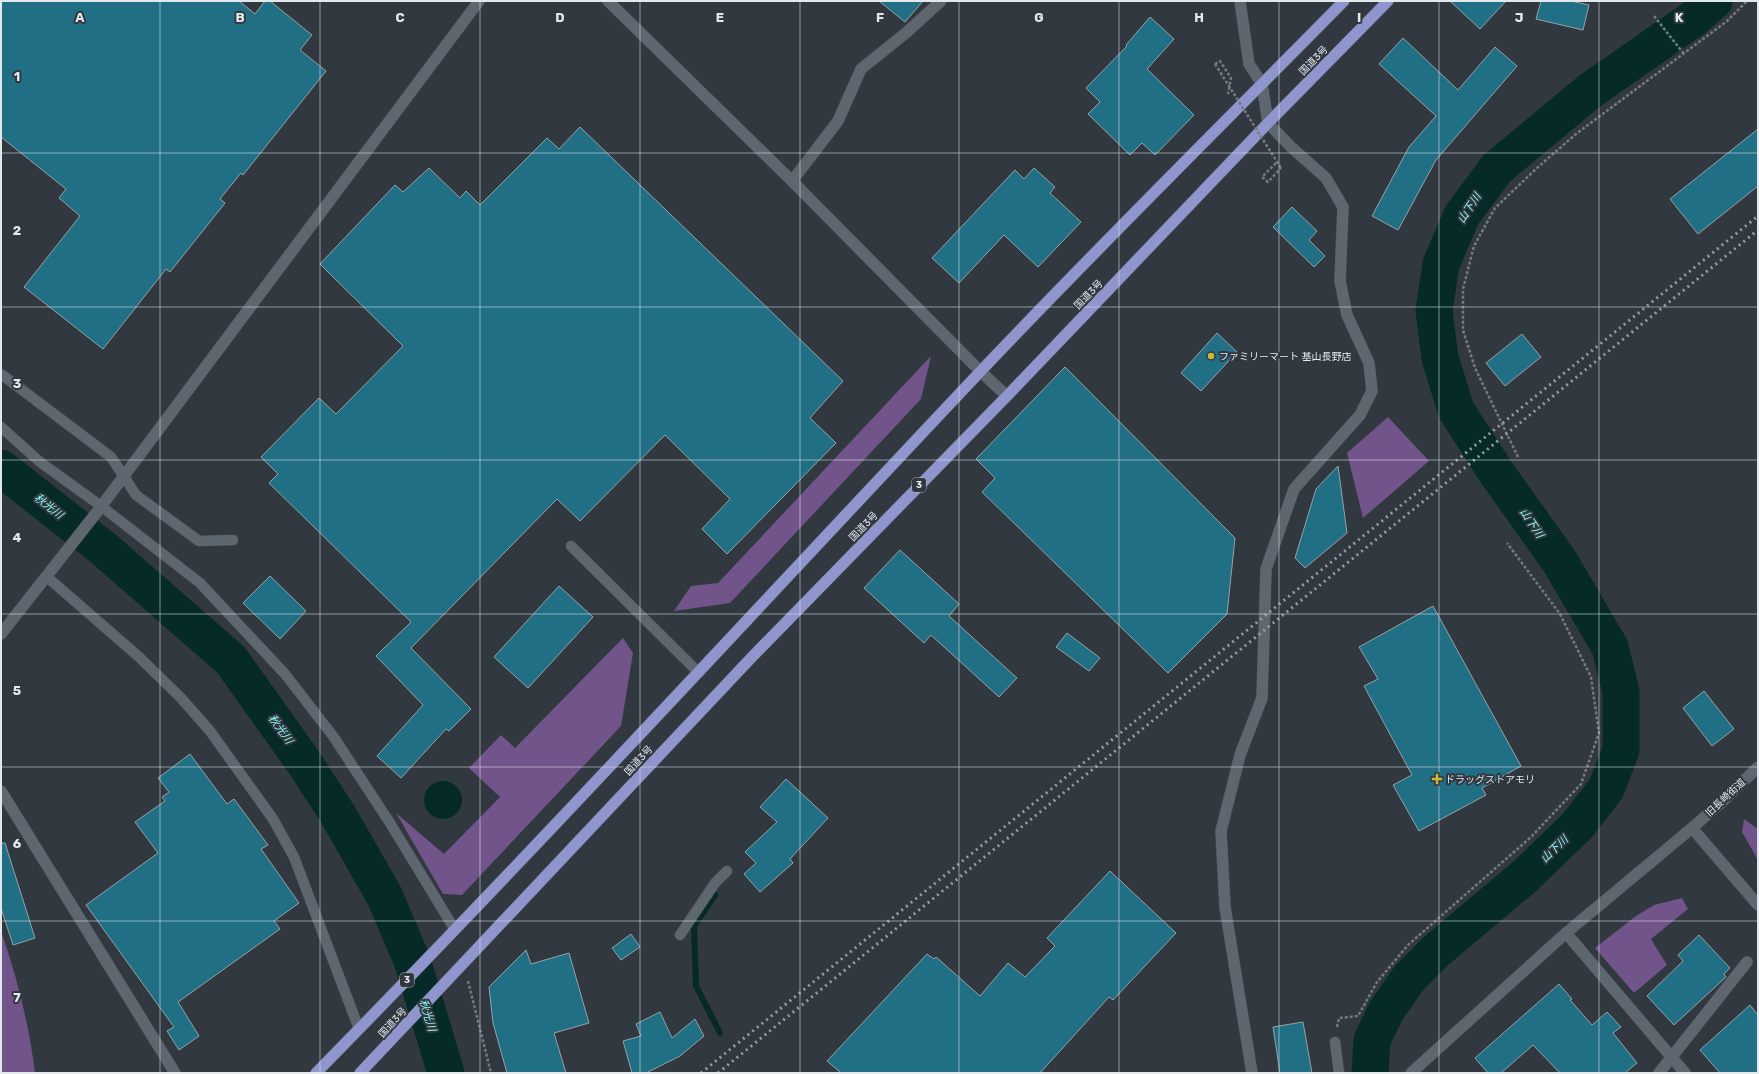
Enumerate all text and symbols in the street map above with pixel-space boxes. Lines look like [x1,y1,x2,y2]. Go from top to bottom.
text: A [75,10,85,25]
text: B [235,10,245,25]
text: C [395,10,405,25]
text: D [555,10,565,25]
text: E [716,10,724,25]
text: F [876,10,884,25]
text: G [1034,10,1044,25]
text: H [1194,10,1204,25]
text: I [1357,10,1361,25]
text: J [1515,10,1523,25]
text: K [1675,10,1684,25]
street label: 国道3号 [1297,44,1331,78]
text: 1 [14,69,20,84]
water label: 山下川 [1455,190,1484,226]
text: 2 [13,223,21,238]
street label: 国道3号 [1072,278,1106,312]
marker: ファミリーマート 基山長野店 [1206,351,1216,361]
place label: ファミリーマート 基山長野店 [1219,351,1351,363]
text: 3 [13,376,22,391]
road number: 3 [912,478,926,492]
water label: 秋光川 [32,491,66,522]
water label: 山下川 [1517,506,1547,541]
street label: 国道3号 [847,510,881,544]
text: 4 [13,530,22,545]
text: 5 [13,683,21,698]
water label: 秋光川 [266,712,296,747]
street label: 国道3号 [622,743,655,778]
marker: ドラッグストアモリ [1432,774,1442,784]
place label: ドラッグストアモリ [1445,774,1535,786]
street label: 旧長崎街道 [1703,776,1748,819]
water label: 山下川 [1538,833,1571,865]
text: 6 [13,836,22,851]
road number: 3 [400,973,414,987]
text: 7 [13,990,21,1005]
water label: 秋光川 [416,997,439,1034]
street label: 国道3号 [376,1005,409,1040]

